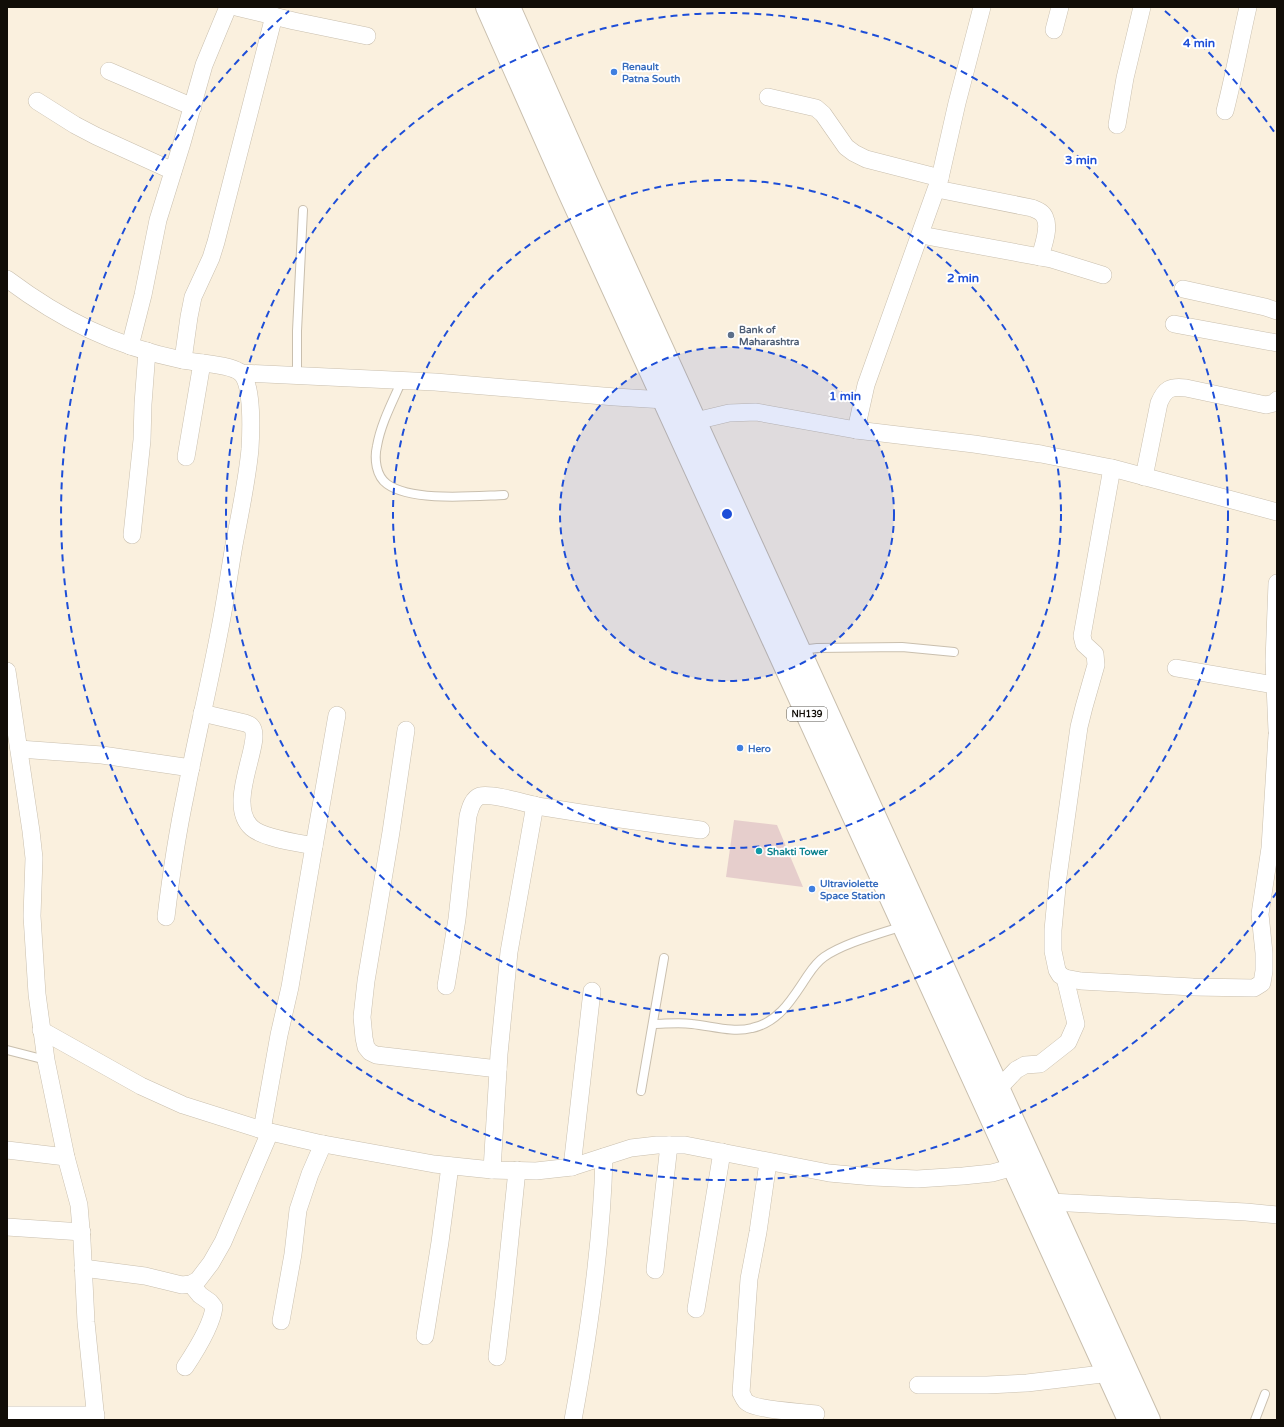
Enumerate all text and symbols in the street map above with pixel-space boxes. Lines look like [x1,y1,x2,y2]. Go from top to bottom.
text: 4 min [1183,36,1215,50]
place label: Renault Patna South [622,61,680,85]
marker: Renault Patna South [609,67,619,77]
text: 3 min [1065,153,1097,167]
text: 2 min [947,271,979,285]
place label: Bank of Maharashtra [739,324,800,348]
marker: Bank of Maharashtra [726,330,736,340]
text: 1 min [829,389,861,403]
centre of rings [720,507,734,521]
road number: NH139 [787,707,827,721]
marker: Hero [735,743,745,753]
place label: Hero [748,743,771,755]
marker: Shakti Tower [754,846,764,856]
place label: Shakti Tower [767,846,828,858]
place label: Ultraviolette Space Station [820,878,885,902]
marker: Ultraviolette Space Station [807,884,817,894]

